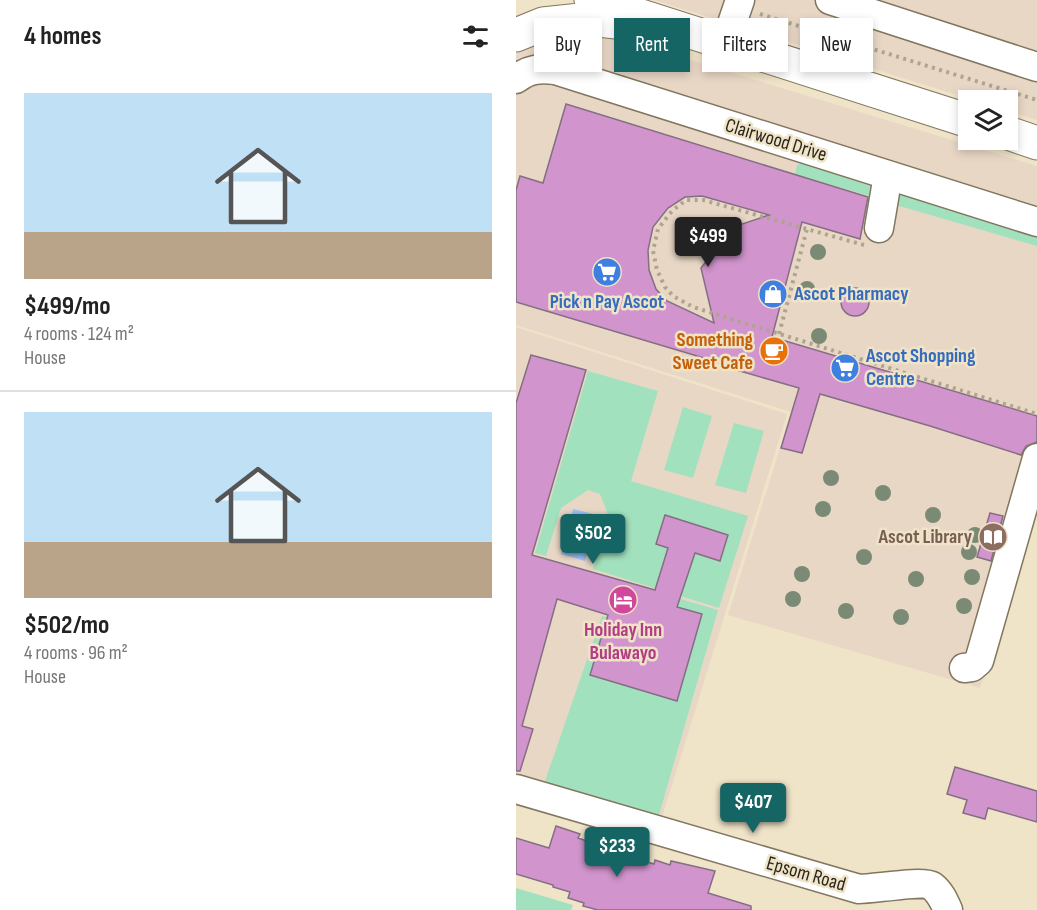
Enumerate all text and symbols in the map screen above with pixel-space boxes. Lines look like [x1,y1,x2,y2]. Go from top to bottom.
chip: Buy [534,18,602,72]
chip: Rent [614,18,690,72]
chip: Filters [702,18,788,72]
chip: New [800,18,873,72]
icon: filters [459,20,492,53]
text: 4 homes [24,21,101,52]
map controls [958,90,1018,150]
button: layers [958,90,1018,150]
street label: Clairwood Drive [722,113,830,167]
icon: home [204,132,312,240]
pin: $499 [672,217,744,268]
text: $499 [689,224,727,248]
supermarket icon: Pick n Pay Ascot [591,256,623,288]
shop icon: Ascot Pharmacy [757,278,789,310]
place label: Ascot Pharmacy [793,282,909,306]
place label: Pick n Pay Ascot [550,290,665,314]
text: $499/mo [24,291,110,322]
text: 4 rooms · 124 m² [24,322,134,346]
place label: Something Sweet Cafe [673,328,754,375]
cafe icon: Something Sweet Cafe [758,335,790,367]
place label: Ascot Shopping Centre [865,344,976,391]
text: House [24,346,66,370]
supermarket icon: Ascot Shopping Centre [829,352,861,384]
icon: home [204,451,312,559]
pin: $502 [557,514,629,565]
text: $502 [574,521,612,545]
library icon: Ascot Library [977,521,1009,553]
place label: Ascot Library [878,525,973,549]
hotel icon: Holiday Inn Bulawayo [607,584,639,616]
text: $502/mo [24,610,109,641]
place label: Holiday Inn Bulawayo [584,618,662,665]
text: 4 rooms · 96 m² [24,641,128,665]
text: House [24,665,66,689]
pin: $407 [717,783,789,834]
text: $407 [734,790,772,814]
pin: $233 [581,827,653,878]
text: $233 [599,834,635,858]
street label: Epsom Road [764,851,848,897]

